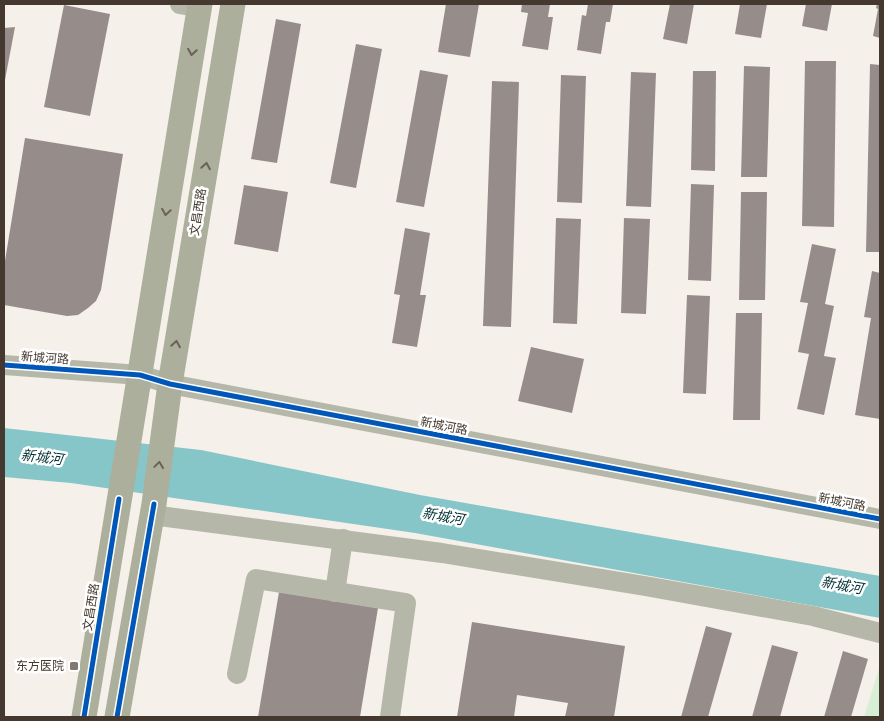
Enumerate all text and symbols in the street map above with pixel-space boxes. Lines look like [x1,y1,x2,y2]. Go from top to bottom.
one-way arrow [187,48,198,56]
one-way arrow [200,162,210,170]
street label: 文昌西路 [185,187,209,237]
one-way arrow [162,208,172,217]
one-way arrow [171,339,181,348]
street label: 新城河路 [21,347,70,367]
street label: 新城河路 [419,413,469,437]
water label: 新城河 [20,445,67,469]
one-way arrow [154,461,164,470]
street label: 新城河路 [817,489,867,513]
water label: 新城河 [421,503,468,529]
water label: 新城河 [820,572,867,598]
street label: 文昌西路 [78,582,102,632]
place label: 东方医院 [16,657,64,673]
marker: 东方医院 [68,660,80,672]

